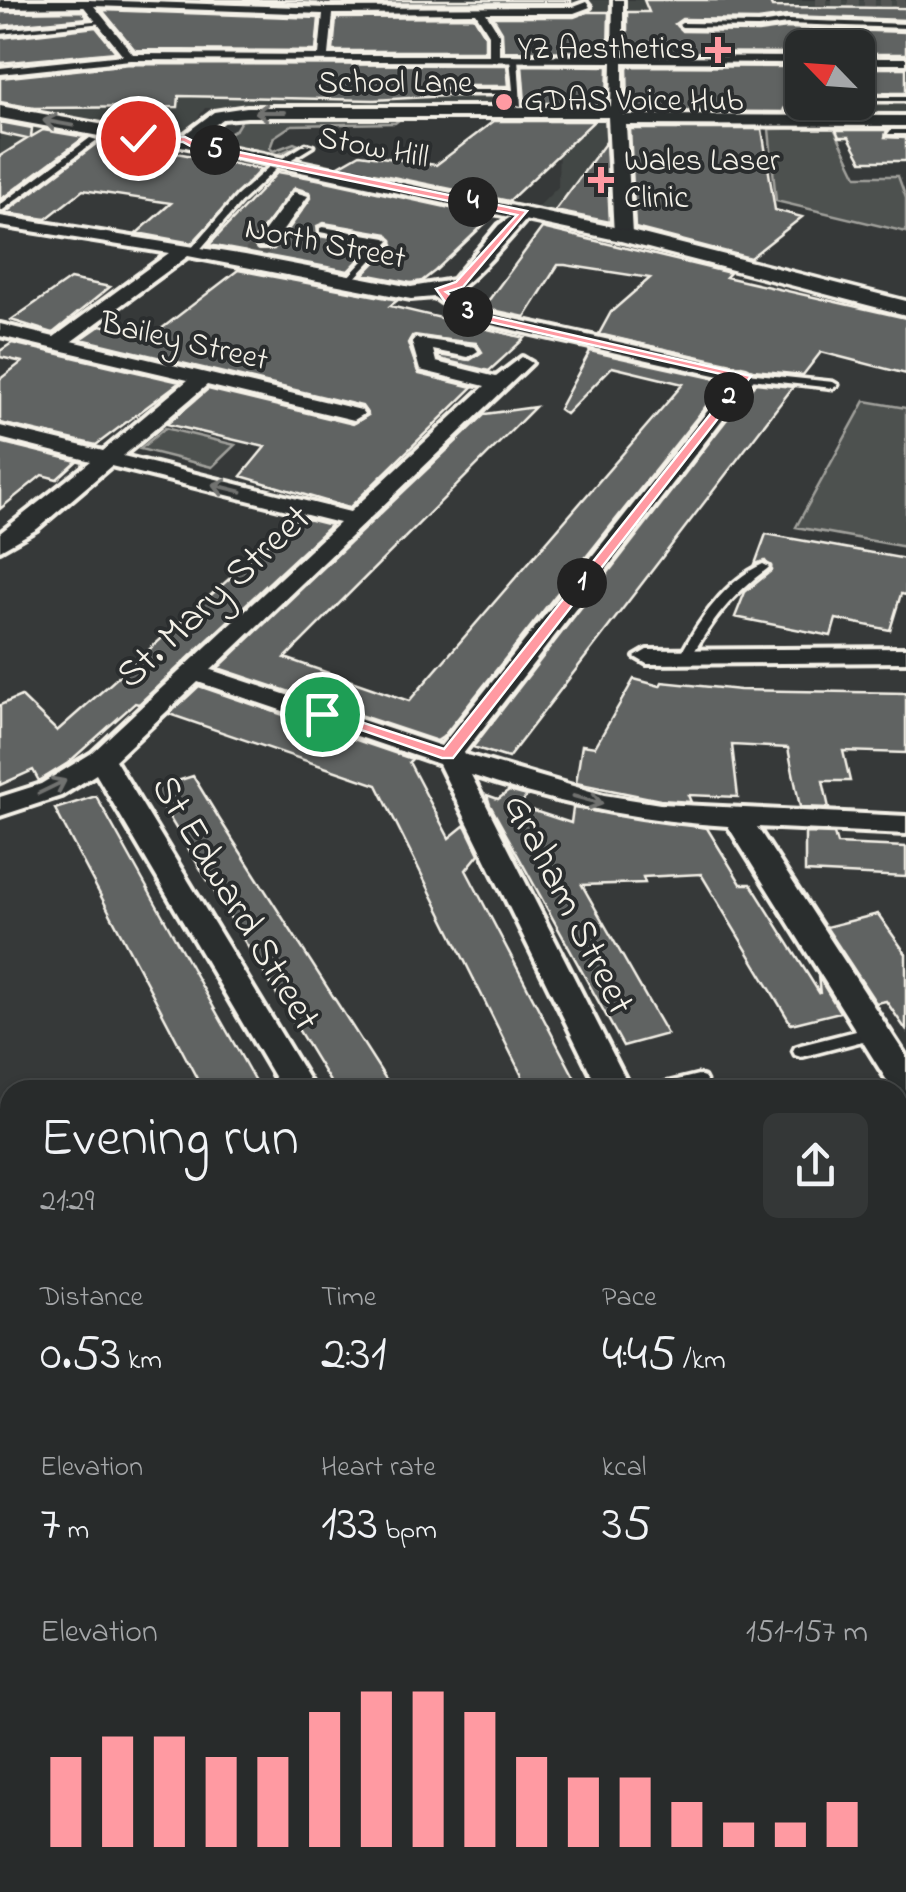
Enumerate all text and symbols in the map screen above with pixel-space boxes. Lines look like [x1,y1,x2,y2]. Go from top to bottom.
place label: YZ Aesthetics [518,27,696,74]
north arrow [785,30,875,120]
map controls [785,30,875,120]
marker: YZ Aesthetics [705,37,731,63]
street label: School Lane [318,61,473,108]
place label: GDAS Voice Hub [524,79,744,126]
marker: GDAS Voice Hub [493,91,515,113]
pin [96,96,181,181]
one-way arrow [255,102,288,122]
icon: check [111,111,166,166]
one-way arrow [42,113,74,132]
street label: Stow Hill [314,115,432,183]
pin: 5 [190,125,240,175]
text: 5 [207,129,223,170]
place label: Wales Laser Clinic [624,139,780,223]
marker: Wales Laser Clinic [588,167,614,193]
pin: 4 [448,177,498,227]
text: 4 [467,181,479,222]
street label: North Street [241,206,410,284]
pin: 3 [443,287,493,337]
text: 3 [462,291,474,332]
street label: Bailey Street [95,301,273,385]
pin: 2 [704,372,754,422]
text: 2 [722,376,736,417]
one-way arrow [212,478,244,496]
street label: St. Mary Street [104,492,326,704]
pin: 1 [557,558,607,608]
text: 1 [578,562,586,603]
pin [280,672,365,757]
icon: arrive [295,687,350,742]
street label: St Edward Street [134,765,334,1043]
one-way arrow [37,777,67,796]
street label: Graham Street [486,784,648,1026]
one-way arrow [572,791,603,810]
text: Evening run [40,1101,299,1181]
button: share [763,1113,868,1218]
text: 21:29 [40,1179,94,1226]
text: Distance [40,1278,143,1319]
text: Time [321,1278,376,1319]
text: Pace [602,1278,657,1319]
text: 0.53 [40,1319,121,1392]
text: 2:31 [321,1319,387,1392]
text: 4:45 [602,1319,676,1392]
text: km [121,1341,162,1382]
text: /km [676,1341,726,1382]
text: Elevation [40,1448,143,1489]
text: Heart rate [321,1448,436,1489]
text: kcal [602,1448,647,1489]
text: 7 [40,1489,61,1562]
text: 133 [321,1489,378,1562]
text: 35 [602,1489,651,1562]
text: m [61,1511,89,1552]
text: bpm [378,1511,437,1552]
text: Elevation [40,1610,158,1657]
text: 151–157 m [746,1610,868,1657]

